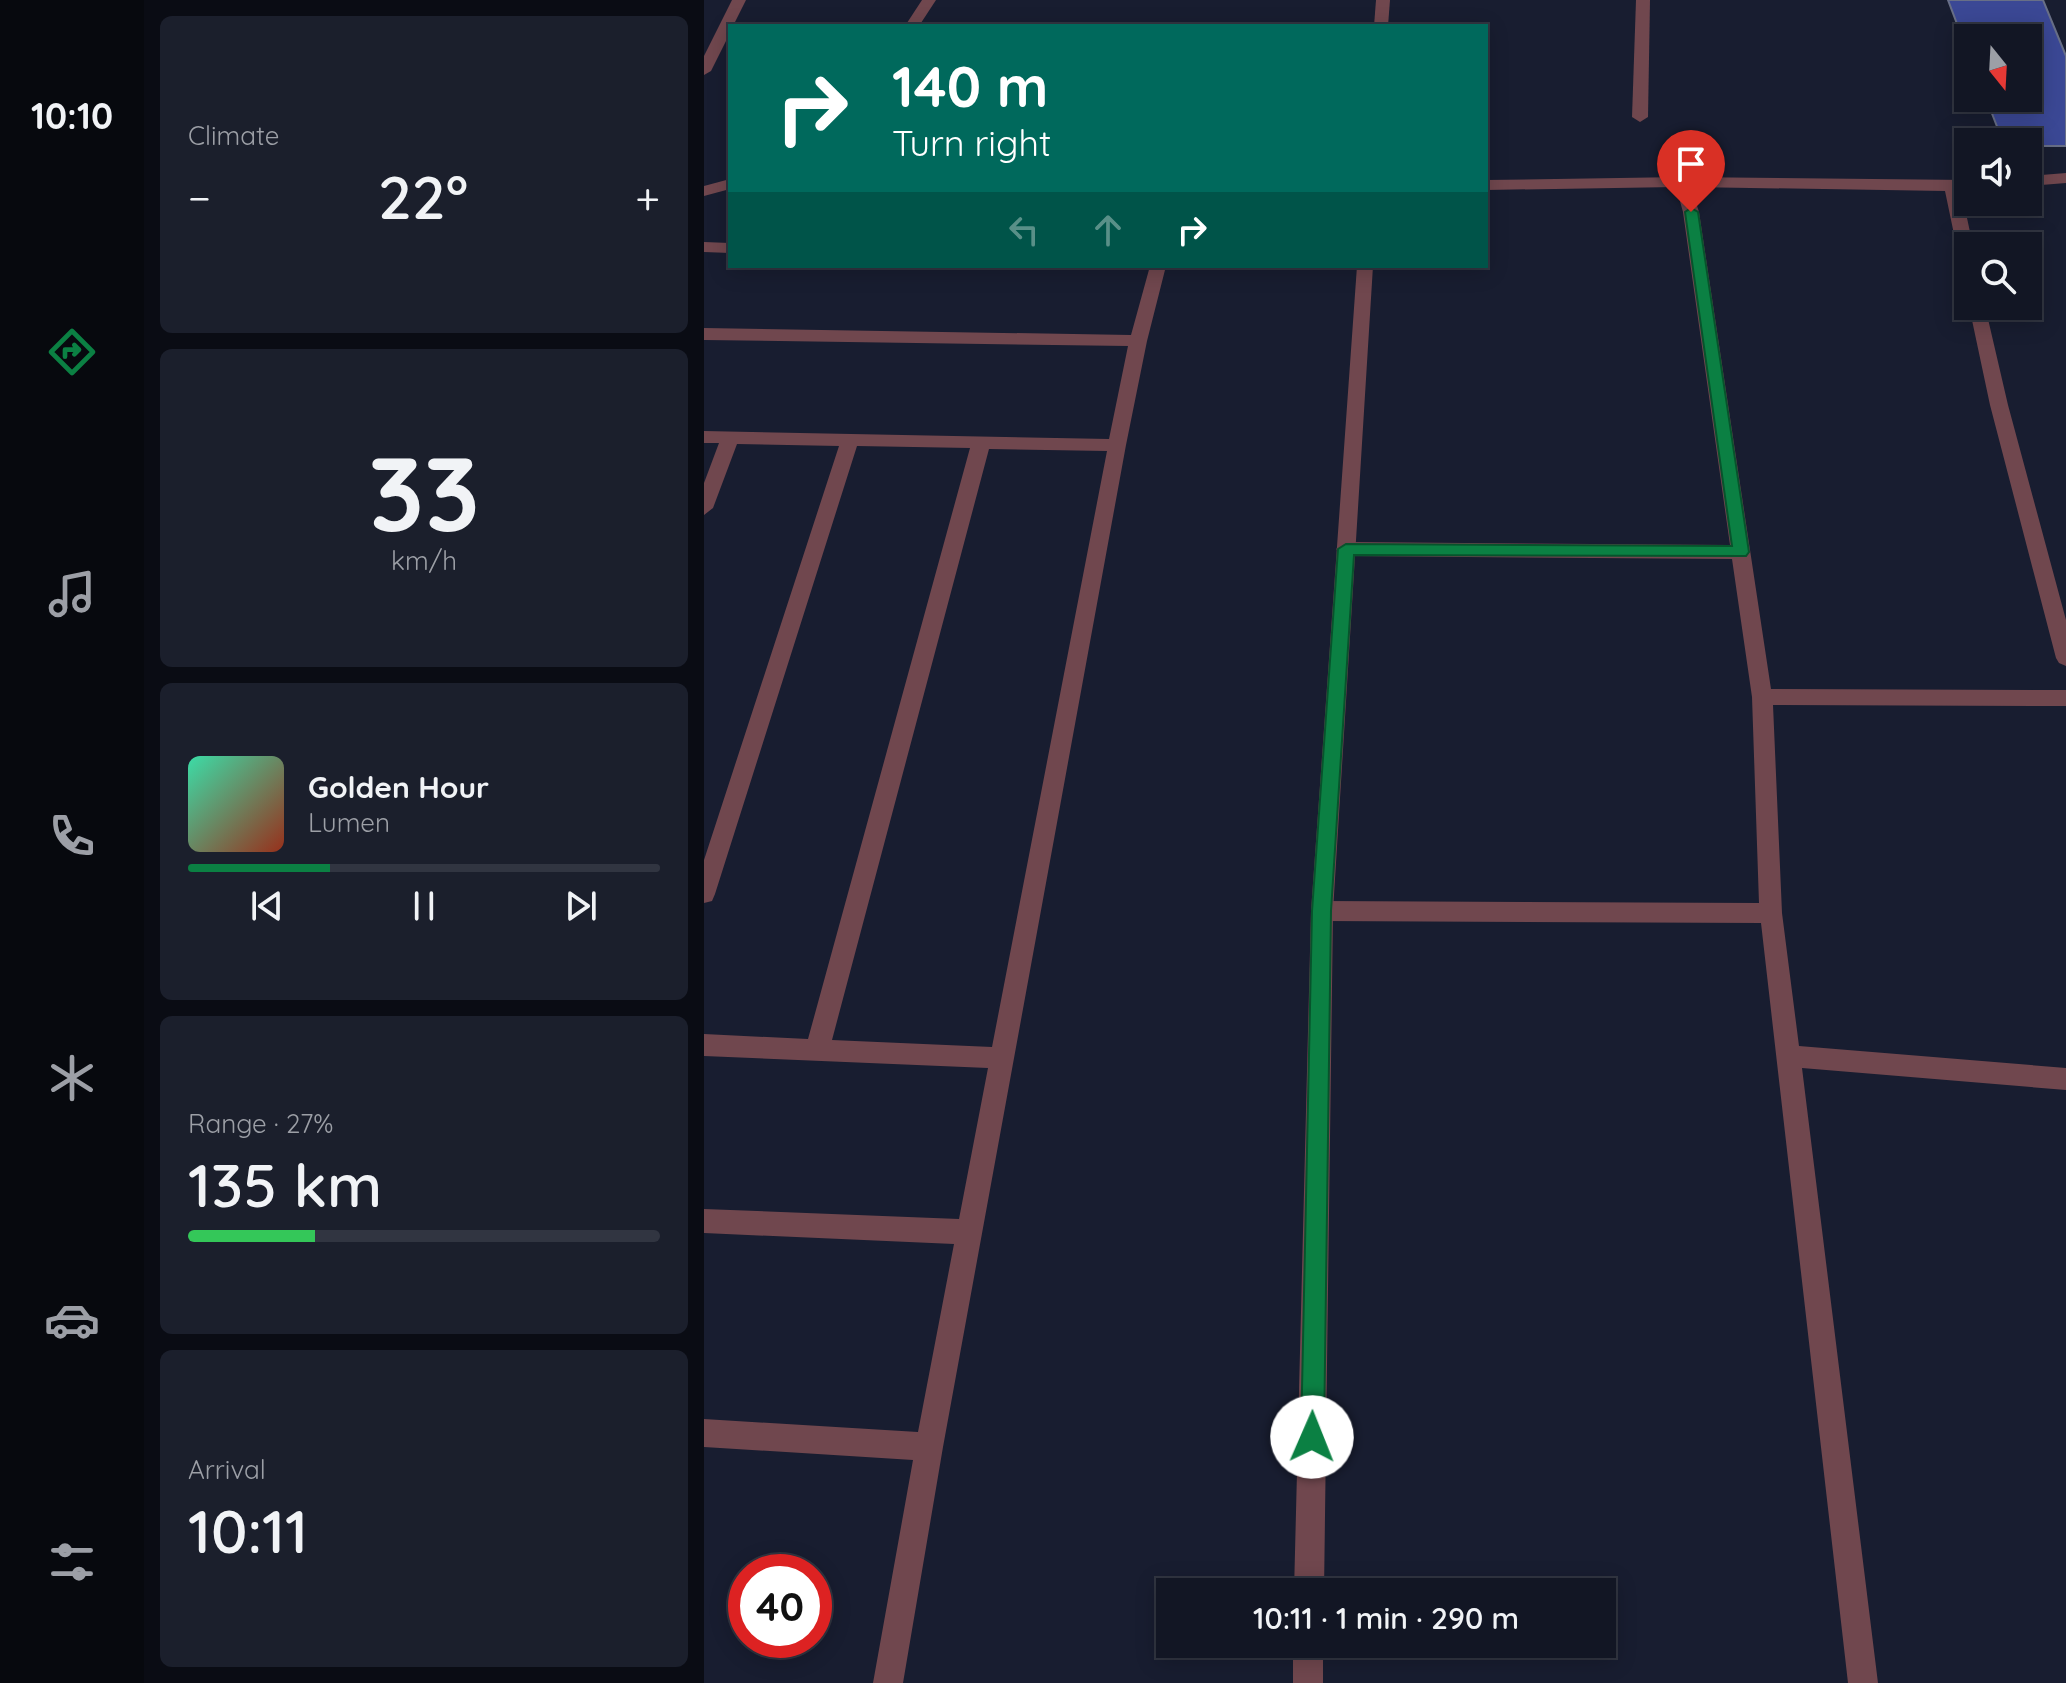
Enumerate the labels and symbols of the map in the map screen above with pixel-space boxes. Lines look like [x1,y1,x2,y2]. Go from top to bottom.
north arrow [1954,24,2042,112]
pin [1657,130,1725,212]
position arrow [1270,1395,1354,1479]
speed limit sign: 40 [728,1554,832,1658]

